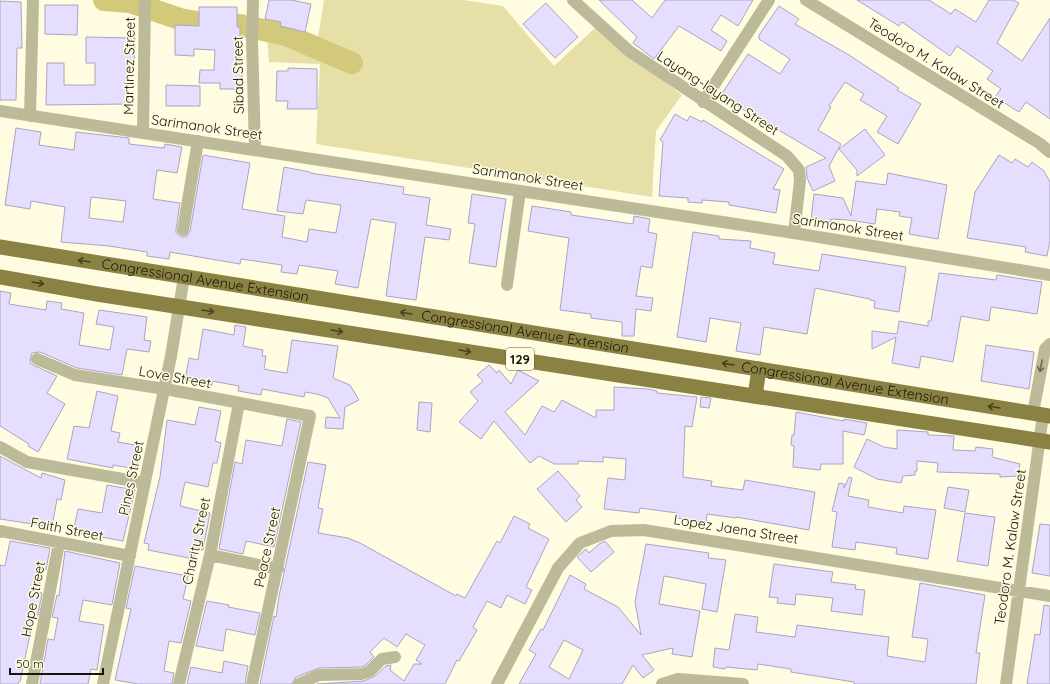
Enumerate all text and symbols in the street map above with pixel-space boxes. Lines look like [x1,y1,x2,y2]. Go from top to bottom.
street label: Teodoro M. Kalaw Street [864,14,1008,113]
street label: Martinez Street [119,17,139,115]
street label: Sibad Street [228,35,248,114]
street label: Layang-layang Street [654,47,783,139]
street label: Sarimanok Street [150,110,264,144]
street label: Sarimanok Street [471,159,585,195]
street label: Sarimanok Street [791,209,905,245]
street label: Congressional Avenue Extension [100,254,310,306]
one-way arrow [78,257,91,265]
one-way arrow [32,280,45,288]
street label: Congressional Avenue Extension [420,306,630,357]
one-way arrow [201,307,214,315]
one-way arrow [400,308,413,316]
one-way arrow [330,327,343,335]
one-way arrow [458,347,471,355]
road number: 129 [506,348,534,370]
street label: Congressional Avenue Extension [740,357,950,409]
one-way arrow [1037,359,1045,372]
one-way arrow [722,360,735,368]
street label: Love Street [137,362,213,392]
one-way arrow [988,403,1001,411]
street label: Pines Street [114,439,148,517]
street label: Teodoro M. Kalaw Street [990,467,1030,626]
street label: Charity Street [178,495,214,586]
street label: Peace Street [250,505,284,589]
street label: Lopez Jaena Street [672,510,800,548]
street label: Faith Street [29,513,105,545]
street label: Hope Street [17,559,49,639]
scale bar [10,650,103,676]
text: 50 m [16,656,44,671]

